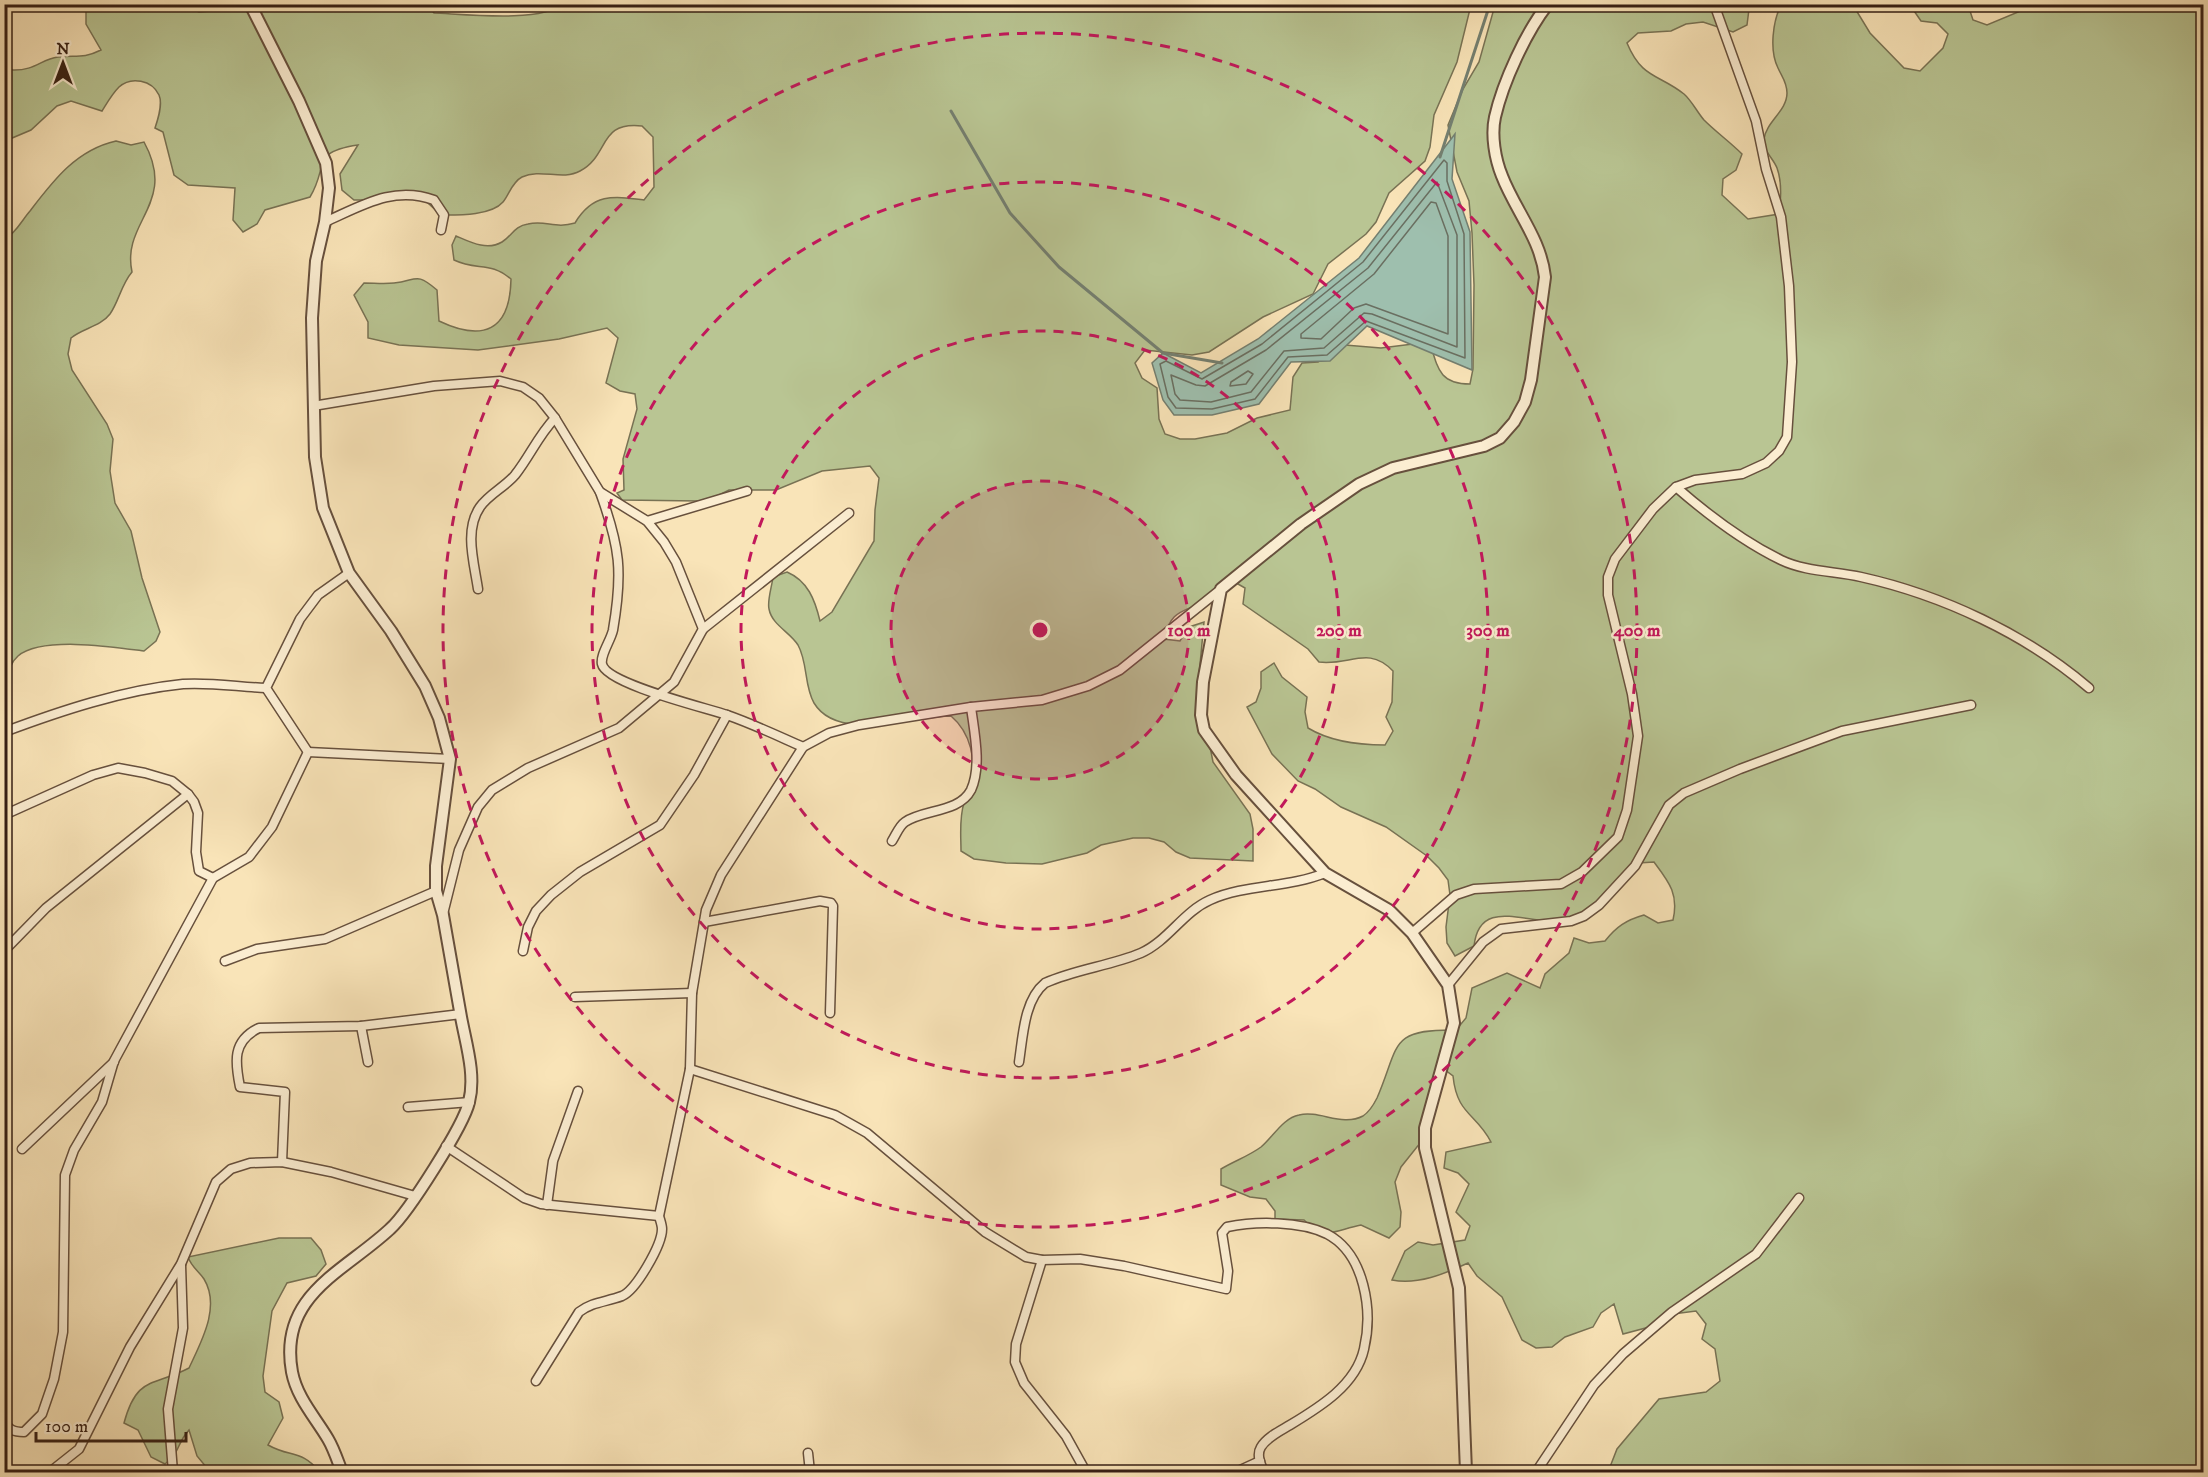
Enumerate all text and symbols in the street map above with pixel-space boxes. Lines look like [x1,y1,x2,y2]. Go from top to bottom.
north arrow [33,33,93,93]
text: N [56,39,70,59]
centre of rings [1030,620,1050,640]
text: 100 m [1167,620,1211,642]
text: 200 m [1316,620,1362,642]
text: 300 m [1466,620,1510,642]
text: 400 m [1612,620,1661,642]
scale bar [36,1405,186,1443]
text: 100 m [45,1416,88,1438]

